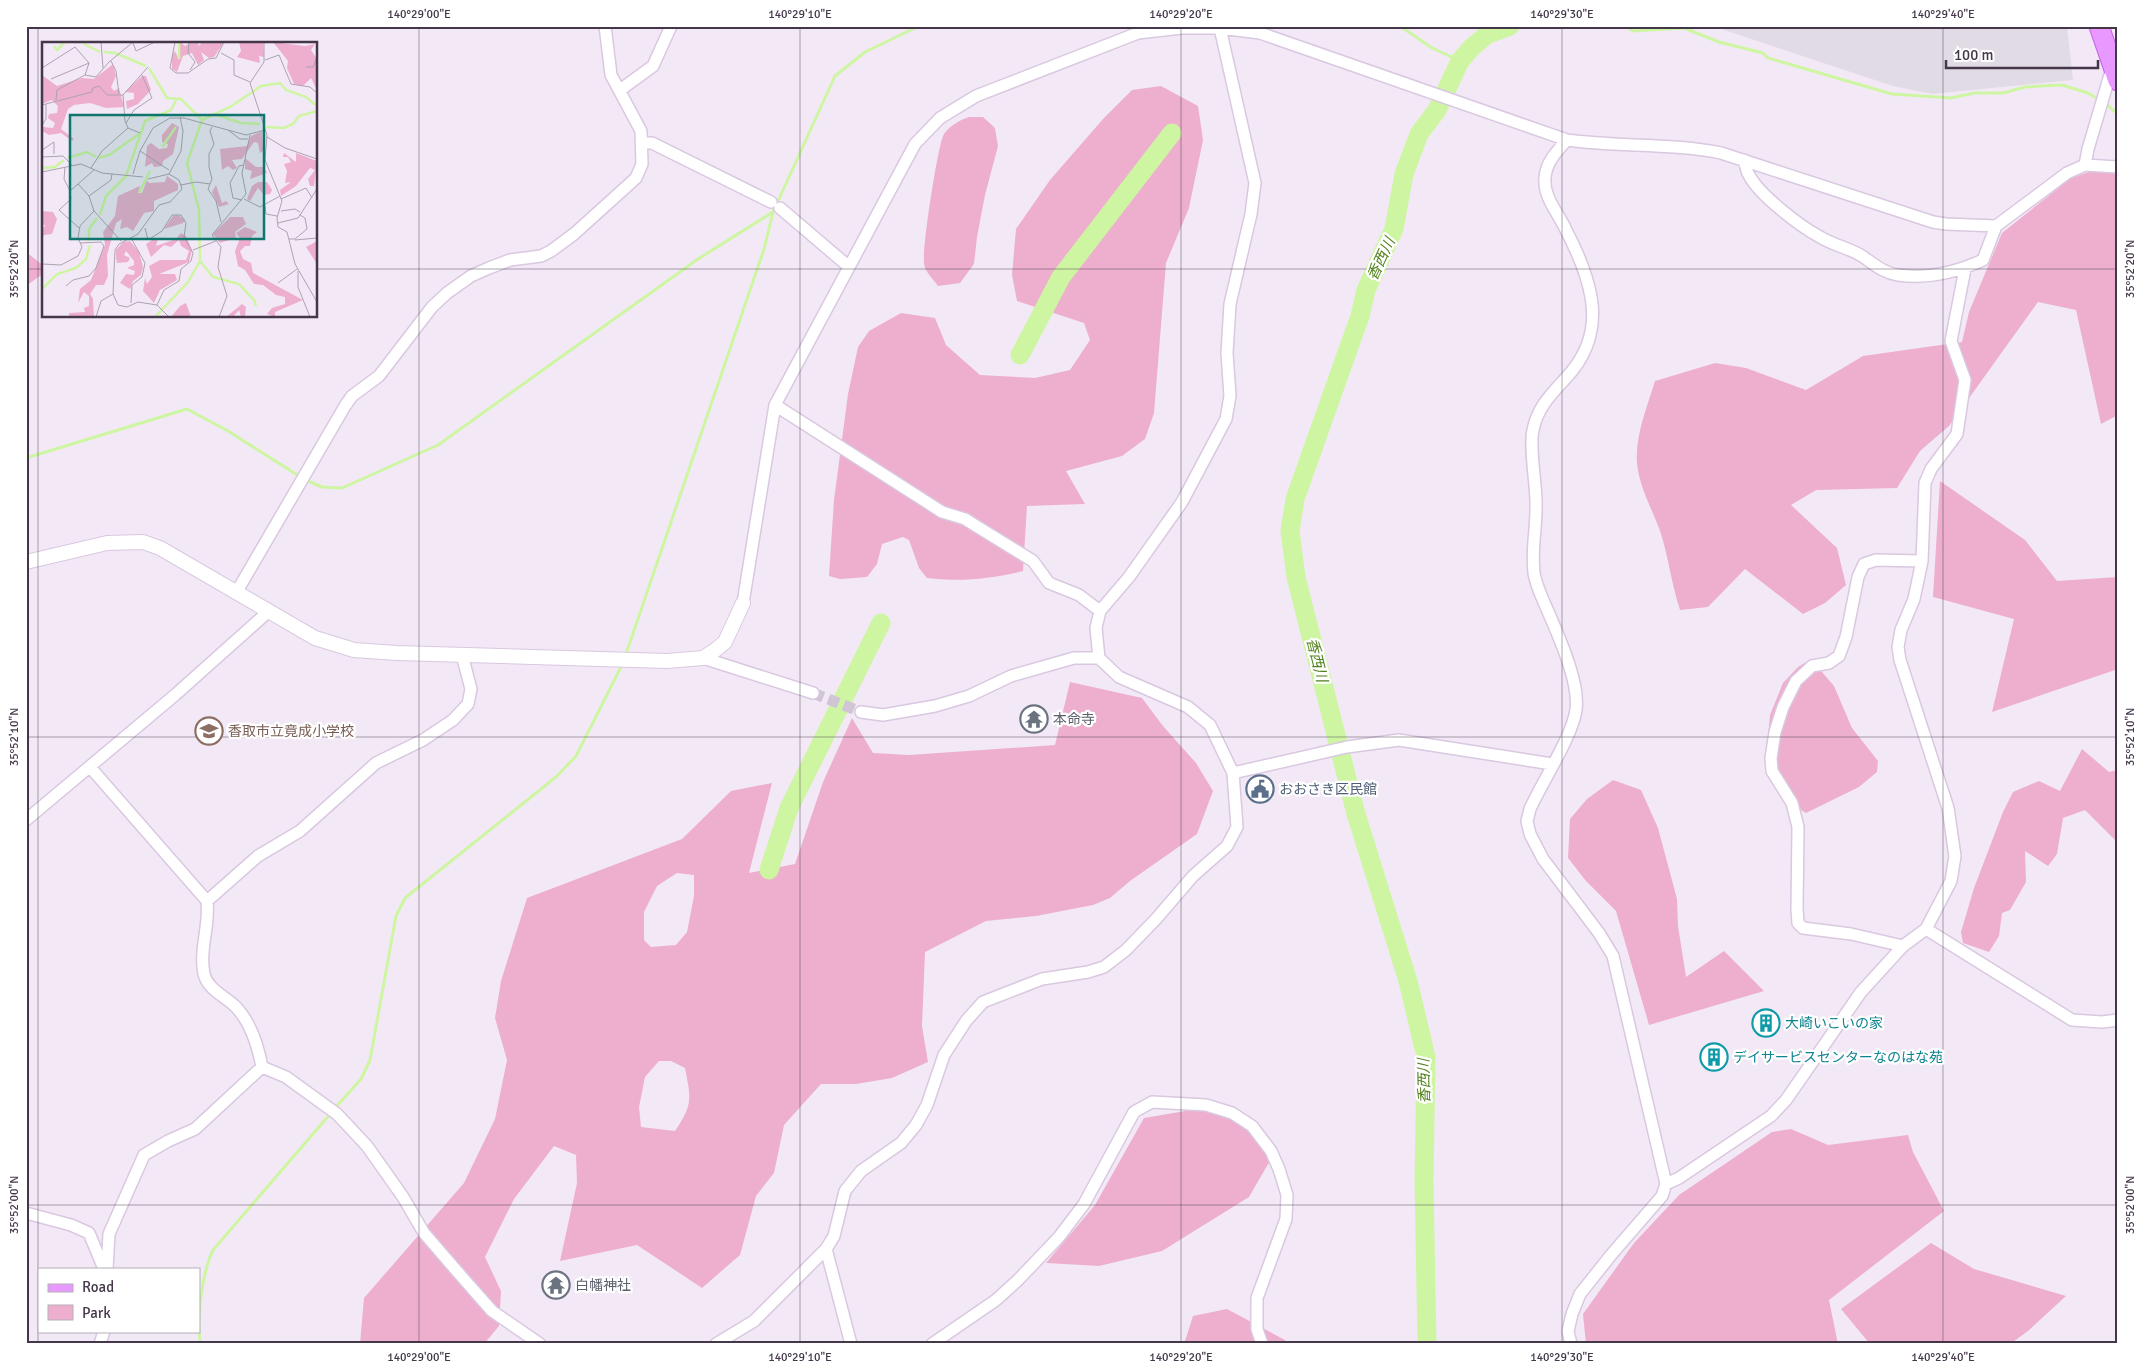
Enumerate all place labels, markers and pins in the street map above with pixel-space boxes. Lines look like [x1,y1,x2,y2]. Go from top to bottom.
temple icon: 本命寺 [1019,704,1049,734]
place label: 本命寺 [1053,711,1095,728]
school or university icon: 香取市立竟成小学校 [194,716,224,746]
place label: 香取市立竟成小学校 [228,723,354,740]
public building icon: おおさき区民館 [1245,774,1275,804]
place label: おおさき区民館 [1279,781,1377,798]
building icon: 大崎いこいの家 [1751,1008,1781,1038]
place label: 大崎いこいの家 [1785,1015,1883,1032]
building icon: デイサービスセンターなのはな苑 [1699,1042,1729,1072]
place label: デイサービスセンターなのはな苑 [1733,1049,1943,1066]
temple icon: 白幡神社 [541,1270,571,1300]
place label: 白幡神社 [575,1277,631,1294]

